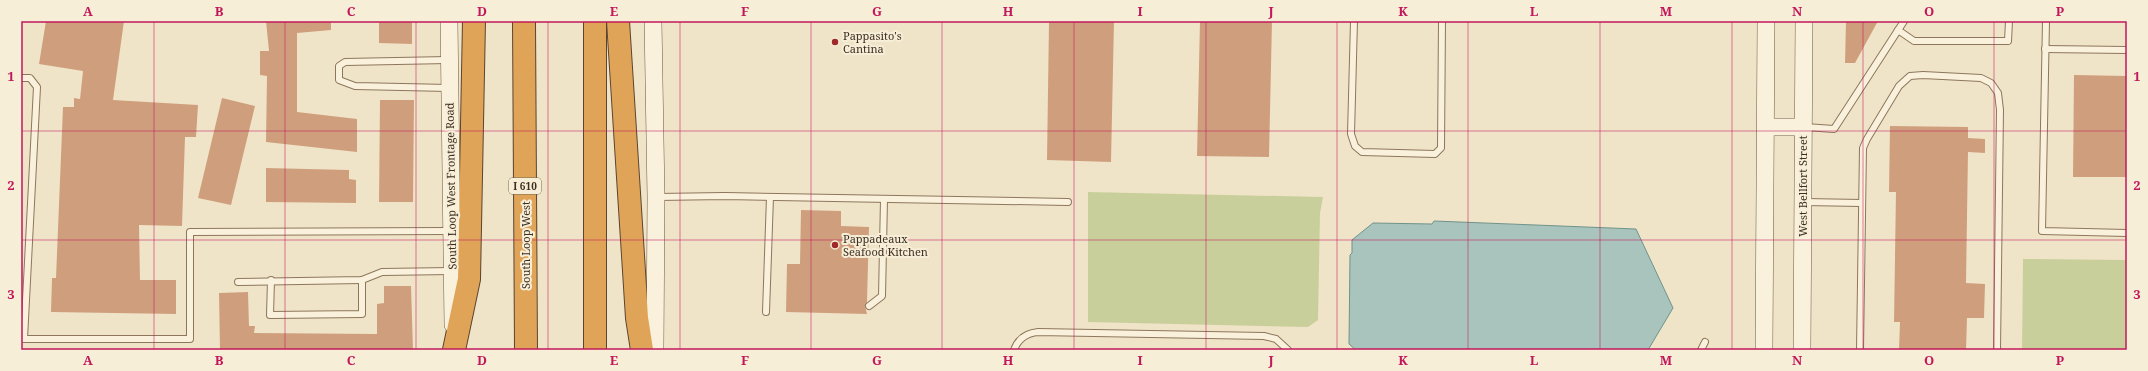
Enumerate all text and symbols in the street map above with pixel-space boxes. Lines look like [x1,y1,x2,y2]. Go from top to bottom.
text: A [83,2,93,20]
text: B [215,2,224,20]
text: C [347,2,356,20]
text: D [477,2,487,20]
text: E [610,2,619,20]
text: F [741,2,749,20]
text: G [872,2,882,20]
text: H [1003,2,1014,20]
text: I [1137,2,1143,20]
text: J [1267,2,1274,20]
text: K [1398,2,1408,20]
text: L [1530,2,1539,20]
text: M [1660,2,1673,20]
text: N [1792,2,1803,20]
text: O [1924,2,1934,20]
text: P [2056,2,2065,20]
place label: Pappasito's Cantina [843,28,902,56]
marker: Pappasito's Cantina [830,37,840,47]
text: 1 [7,67,15,85]
text: 1 [2133,67,2141,85]
street label: South Loop West Frontage Road [442,102,459,270]
street label: West Bellfort Street [1795,135,1810,237]
text: 2 [7,176,15,194]
text: 2 [2133,176,2141,194]
road number: I 610 [509,178,541,194]
street label: South Loop West [518,201,533,289]
place label: Pappadeaux Seafood Kitchen [843,231,928,259]
marker: Pappadeaux Seafood Kitchen [830,240,840,250]
text: 3 [7,285,15,303]
text: 3 [2133,285,2141,303]
text: A [83,351,93,369]
text: B [215,351,224,369]
text: C [347,351,356,369]
text: D [477,351,487,369]
text: E [610,351,619,369]
text: F [741,351,749,369]
text: G [872,351,882,369]
text: H [1003,351,1014,369]
text: I [1137,351,1143,369]
text: J [1267,351,1274,369]
text: K [1398,351,1408,369]
text: L [1530,351,1539,369]
text: M [1660,351,1673,369]
text: N [1792,351,1803,369]
text: O [1924,351,1934,369]
text: P [2056,351,2065,369]

